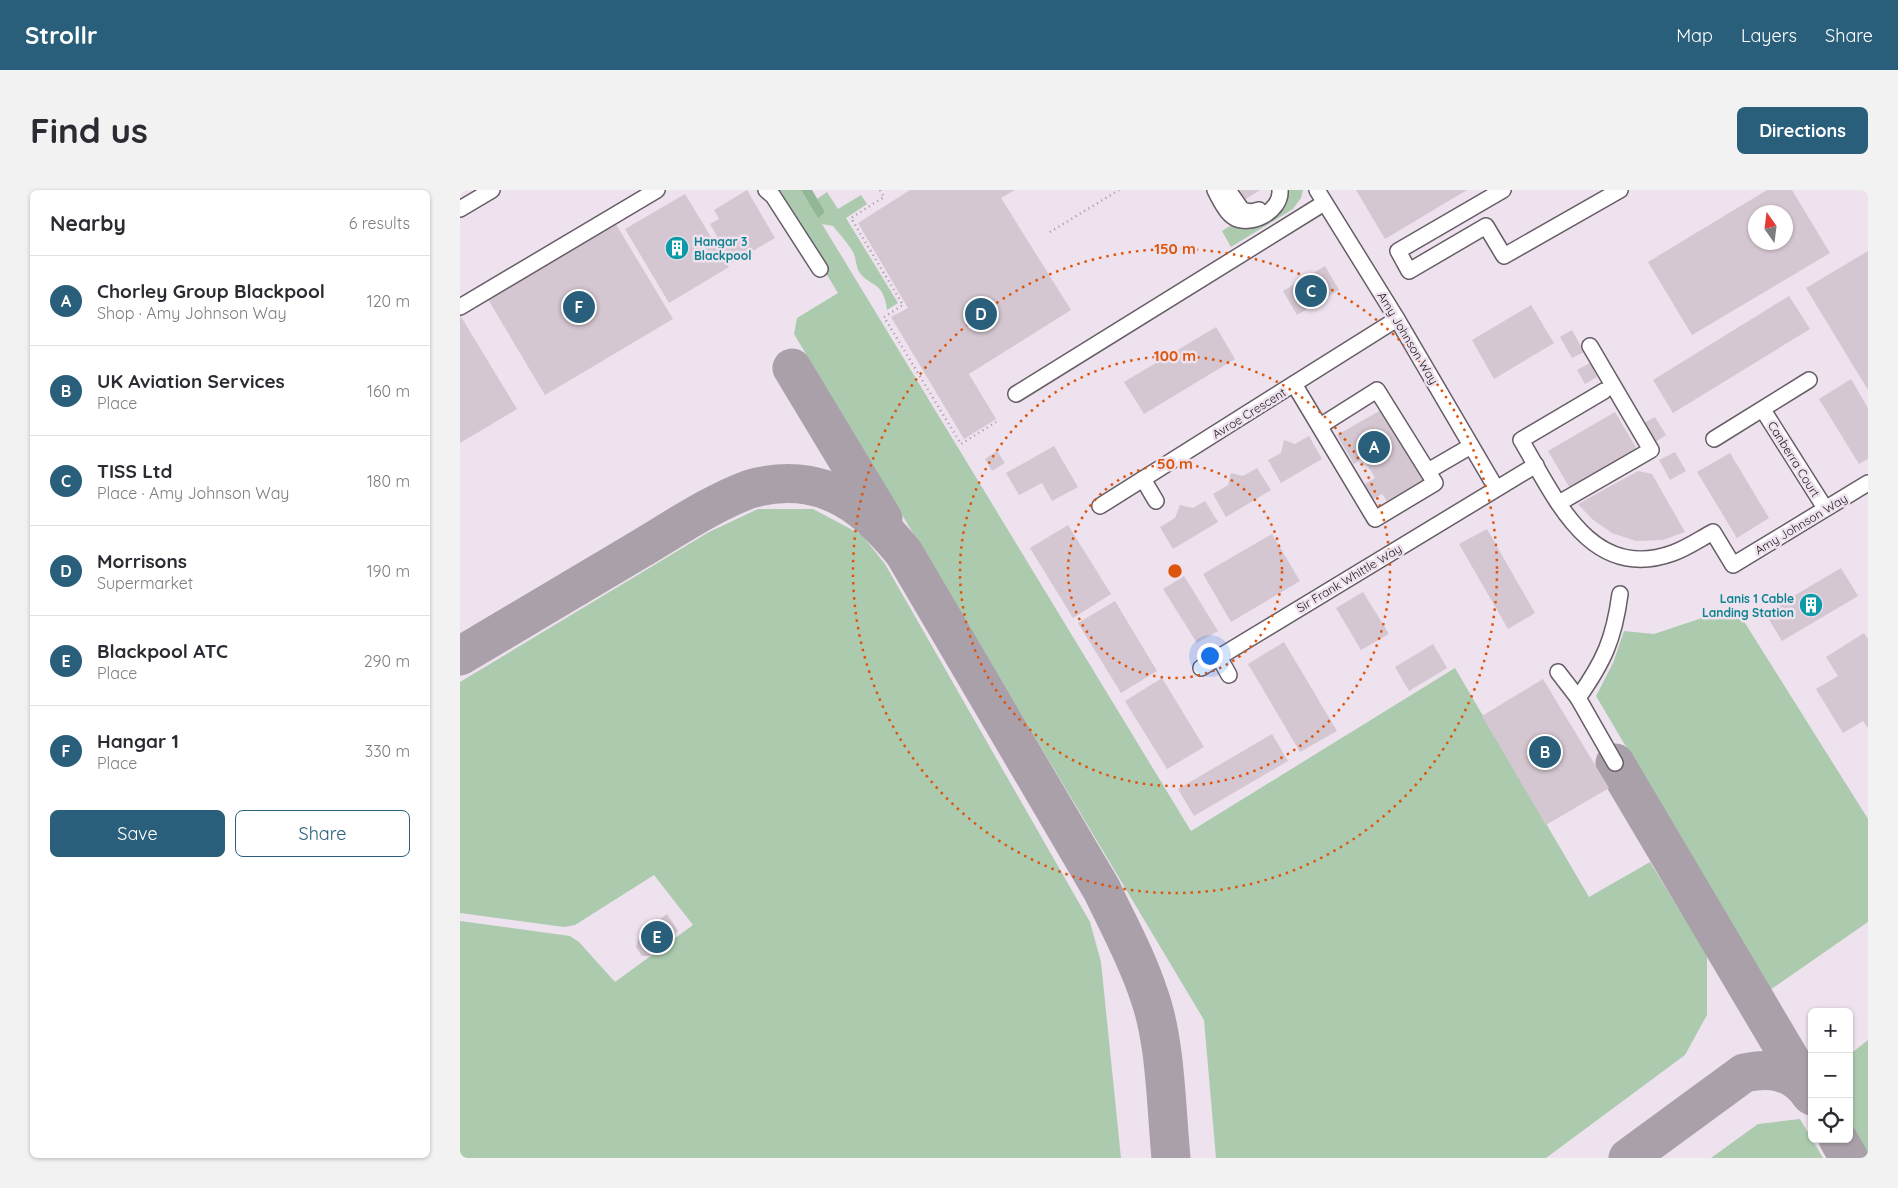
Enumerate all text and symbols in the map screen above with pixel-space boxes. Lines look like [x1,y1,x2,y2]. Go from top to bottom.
text: Strollr [25,20,97,50]
text: Map [1676,24,1713,47]
text: Layers [1741,24,1797,47]
text: Share [1825,24,1873,47]
button: Directions [1737,107,1868,154]
text: Find us [30,108,148,152]
north arrow [1748,205,1793,250]
text: Nearby [50,210,126,236]
text: 6 results [349,213,410,233]
place label: Hangar 3 Blackpool [694,234,751,263]
building icon: Hangar 3 Blackpool [664,235,690,261]
text: 150 m [1154,239,1196,258]
pin: C [1295,272,1327,310]
text: Chorley Group Blackpool [97,279,325,303]
pin: F [563,288,595,326]
street label: Amy Johnson Way [1374,289,1442,387]
text: A [61,291,71,311]
text: 120 m [367,291,410,311]
pin: D [965,295,997,333]
text: Shop · Amy Johnson Way [97,303,287,323]
text: 100 m [1154,346,1196,365]
text: UK Aviation Services [97,369,285,393]
text: B [61,381,71,401]
text: 160 m [367,381,410,401]
street label: Avroe Crescent [1209,384,1289,442]
text: Place [97,393,137,413]
street label: Canberra Court [1765,418,1823,500]
pin: A [1358,428,1390,466]
text: 50 m [1157,454,1193,473]
text: TISS Ltd [97,459,172,483]
text: C [61,471,71,491]
text: 180 m [367,471,410,491]
text: Place · Amy Johnson Way [97,483,289,503]
street label: Amy Johnson Way [1752,490,1850,558]
street label: Sir Frank Whittle Way [1294,541,1404,615]
text: Morrisons [97,549,187,573]
text: D [60,561,72,581]
text: 190 m [367,561,410,581]
centre of rings [1166,562,1184,580]
text: Supermarket [97,573,193,593]
place label: Lanis 1 Cable Landing Station [1702,591,1794,620]
building icon: Lanis 1 Cable Landing Station [1798,592,1824,618]
text: Blackpool ATC [97,639,228,663]
your location [1197,643,1223,669]
text: E [61,651,71,671]
text: 290 m [364,651,410,671]
text: Place [97,663,137,683]
text: Hangar 1 [97,729,179,753]
pin: B [1529,733,1561,771]
text: F [62,741,71,761]
text: 330 m [365,741,410,761]
text: Place [97,753,137,773]
button: Save [50,810,225,857]
button: Share [235,810,410,857]
pin: E [641,918,673,956]
map controls [1808,1008,1853,1143]
button: + [1808,1008,1853,1053]
button: − [1808,1053,1853,1098]
button: locate [1808,1098,1853,1143]

